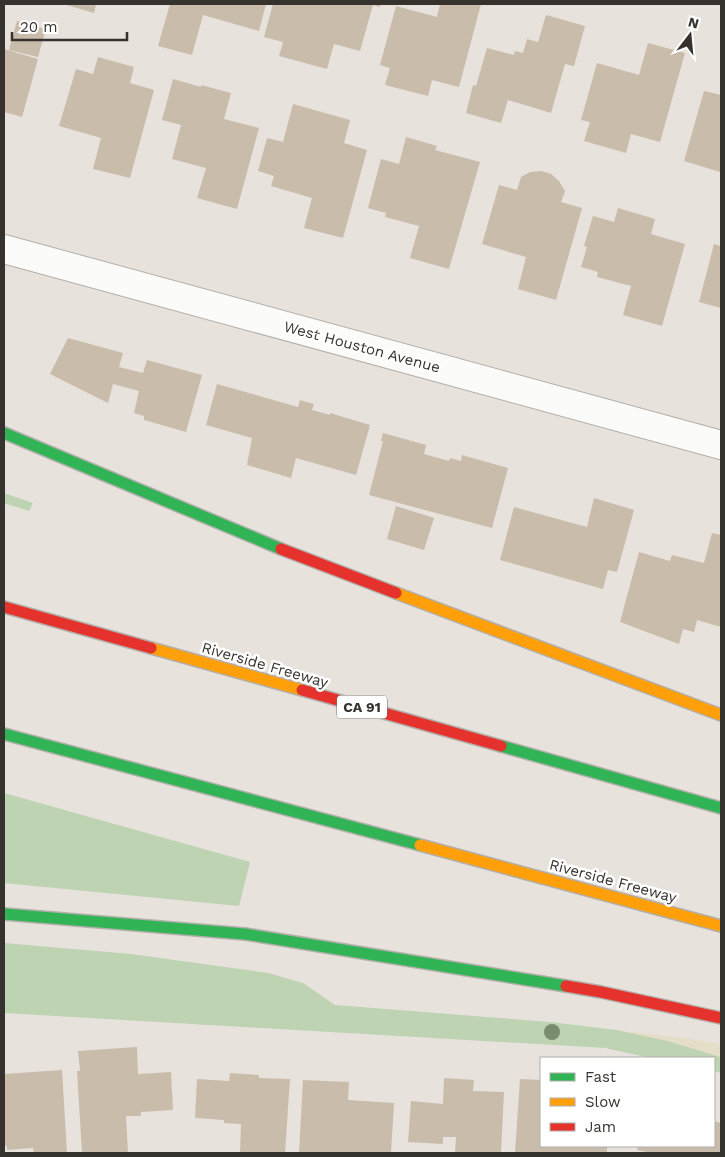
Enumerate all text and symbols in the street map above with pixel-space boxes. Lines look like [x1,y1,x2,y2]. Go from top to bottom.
scale bar [12,10,128,42]
north arrow [665,10,715,60]
text: N [686,13,701,32]
text: 20 m [20,18,58,36]
street label: West Houston Avenue [282,317,442,377]
street label: Riverside Freeway [200,638,331,692]
road number: CA 91 [337,696,387,719]
street label: Riverside Freeway [547,855,679,907]
legend [540,1057,715,1147]
text: Fast [585,1068,617,1086]
text: Slow [585,1093,621,1111]
text: Jam [585,1118,616,1136]

